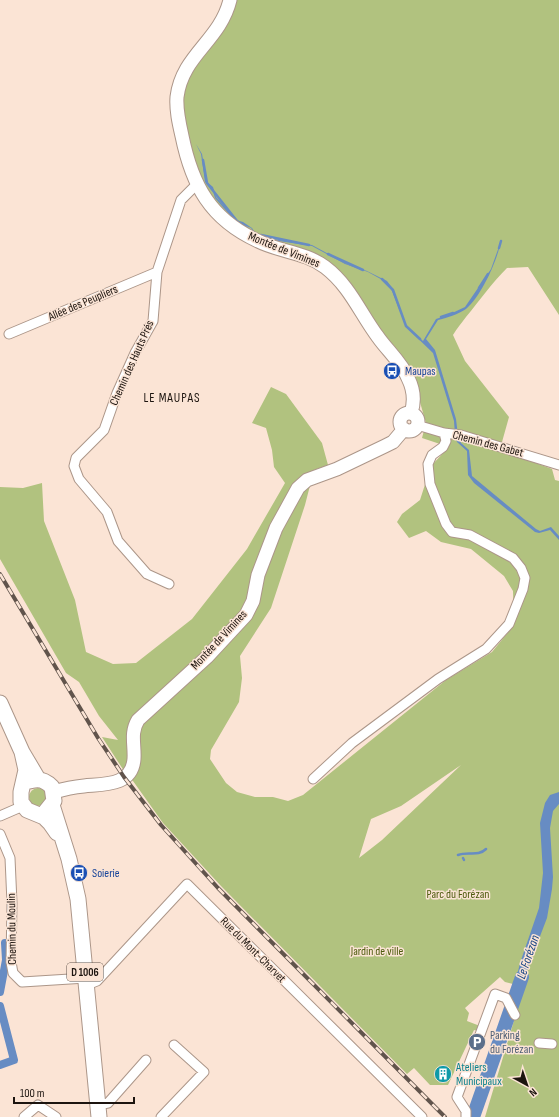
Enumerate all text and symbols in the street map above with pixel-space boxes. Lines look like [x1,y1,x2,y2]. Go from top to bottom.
street label: Montée de Vimines [246,229,322,271]
street label: Allée des Peupliers [45,282,120,325]
street label: Chemin des Hauts Prés [106,318,158,408]
bus stop icon: Maupas [382,361,402,381]
place label: Maupas [405,364,436,379]
district label: LE MAUPAS [143,390,201,406]
street label: Chemin des Gabet [451,427,525,461]
street label: Montée de Vimines [188,607,250,673]
bus stop icon: Soierie [69,863,89,883]
place label: Soierie [92,866,120,881]
park label: Parc du Forézan [427,887,489,902]
street label: Chemin du Moulin [4,893,20,965]
street label: Rue du Mont-Charvet [217,914,289,986]
water label: Le Forézan [513,932,543,981]
park label: Jardin de ville [350,944,403,959]
road number: D 1006 [67,963,103,981]
place label: Parking du Forézan [490,1028,533,1057]
parking icon: Parking du Forézan [467,1032,487,1052]
place label: Ateliers Municipaux [455,1060,502,1089]
building icon: Ateliers Municipaux [433,1064,453,1084]
north arrow [507,1065,547,1105]
scale bar [14,1079,134,1105]
text: N [527,1085,540,1099]
text: 100 m [20,1086,45,1101]

